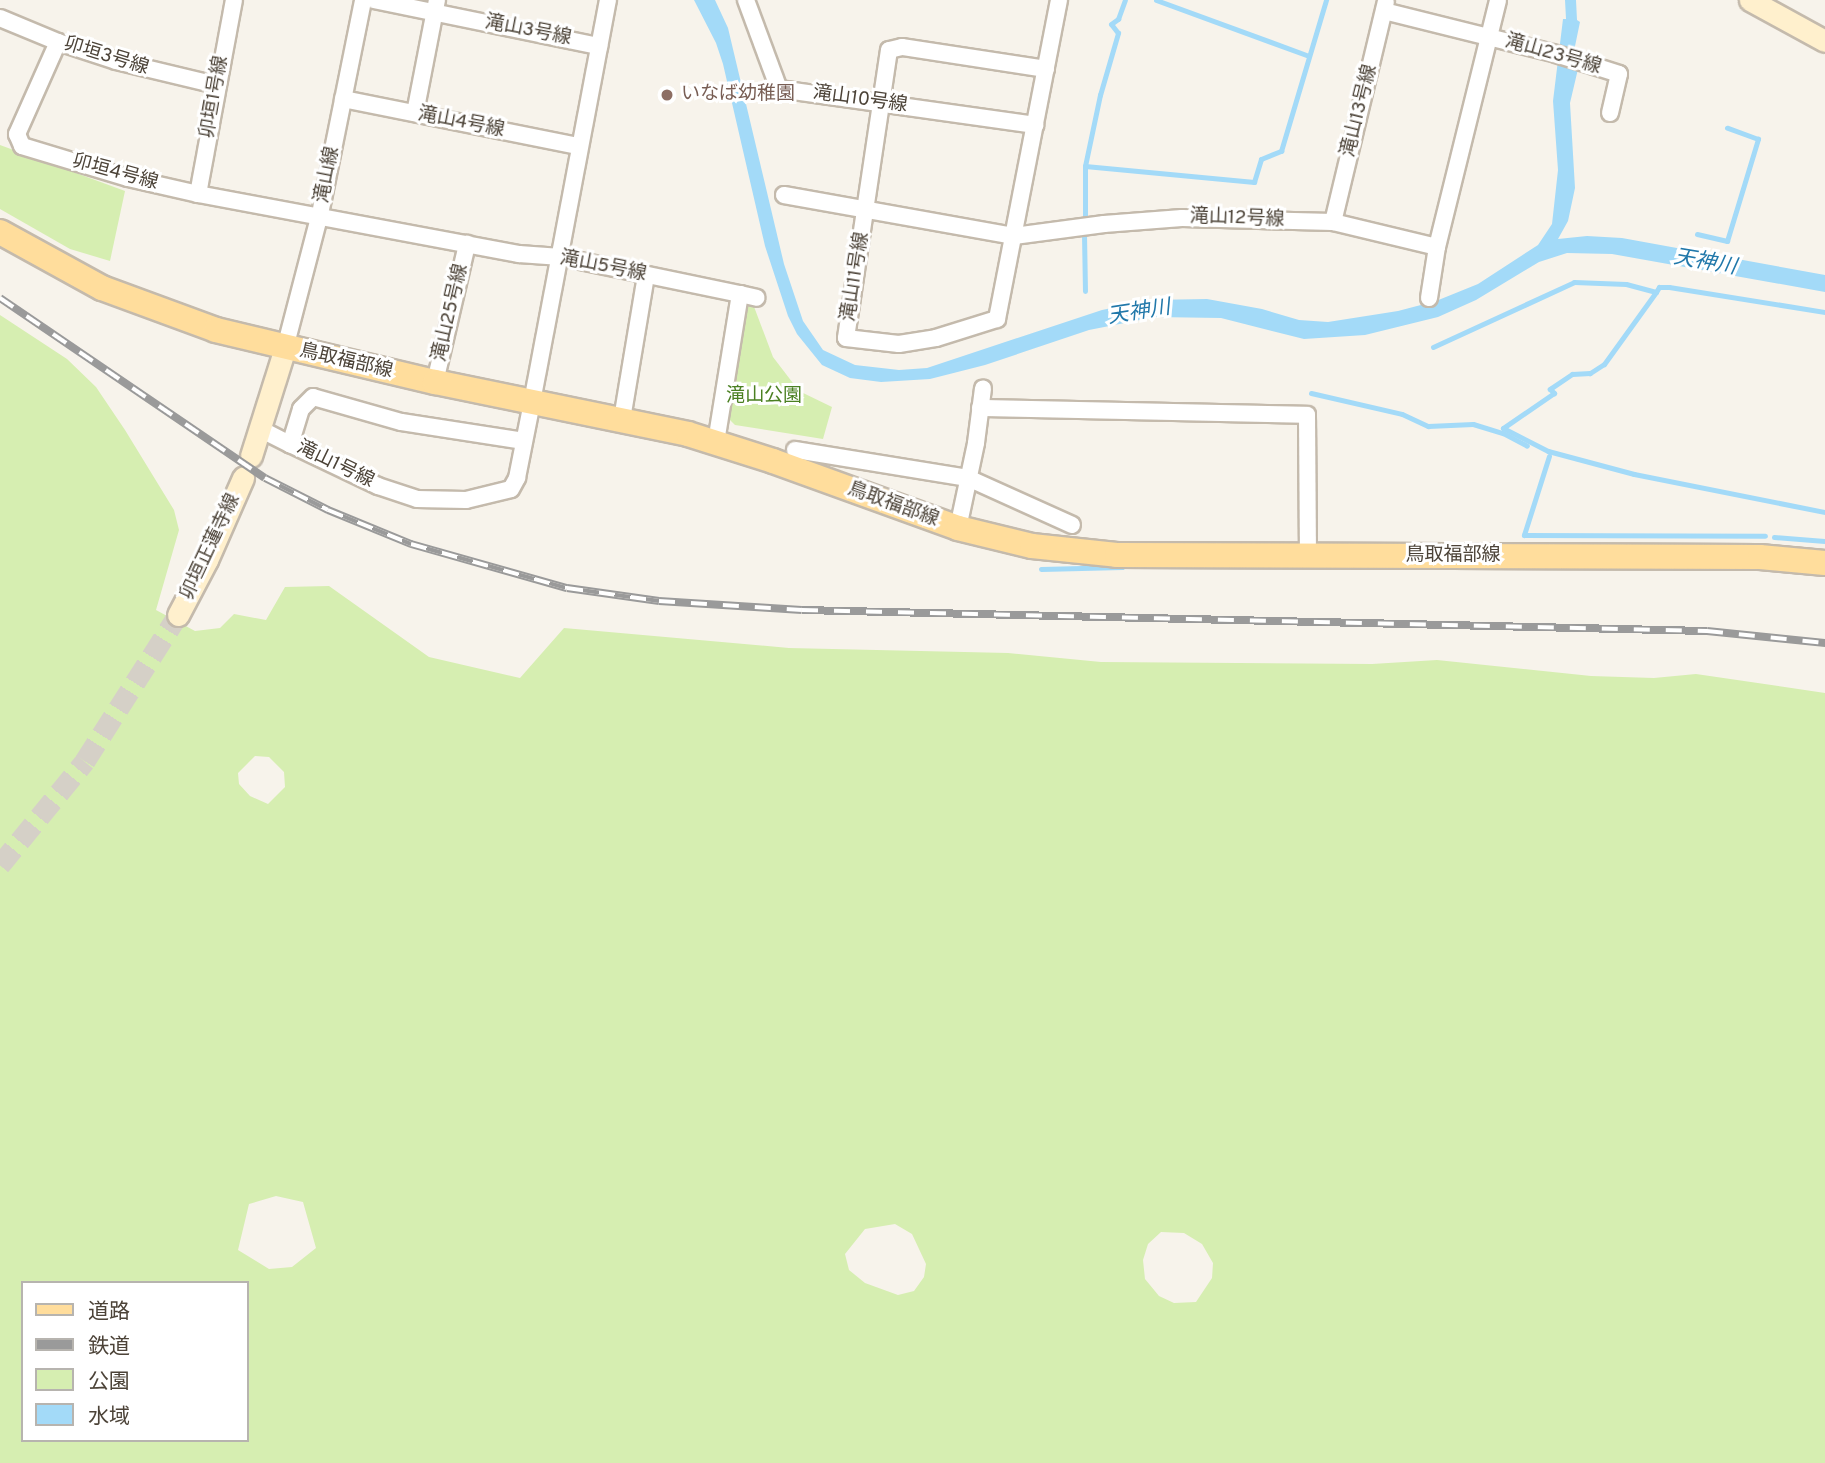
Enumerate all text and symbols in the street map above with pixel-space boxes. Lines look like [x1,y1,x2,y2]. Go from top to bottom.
street label: 滝山3号線 [483,11,573,51]
street label: 滝山23号線 [1502,30,1604,80]
street label: 卯垣3号線 [61,33,151,81]
street label: 卯垣1号線 [197,54,233,140]
street label: 滝山13号線 [1338,62,1382,160]
street label: 滝山10号線 [811,82,909,118]
place label: いなば幼稚園 [681,84,795,106]
marker: いなば幼稚園 [659,87,675,103]
street label: 滝山4号線 [416,103,506,143]
street label: 滝山線 [311,145,345,205]
street label: 卯垣4号線 [70,151,160,195]
street label: 滝山12号線 [1189,206,1285,232]
street label: 滝山11号線 [838,231,874,323]
water label: 天神川 [1672,245,1738,281]
street label: 滝山5号線 [558,247,648,287]
street label: 滝山25号線 [429,262,473,364]
water label: 天神川 [1106,296,1172,330]
street label: 鳥取福部線 [297,340,395,384]
park label: 滝山公園 [726,386,802,408]
street label: 滝山1号線 [293,437,377,493]
street label: 鳥取福部線 [844,478,942,532]
street label: 卯垣正蓮寺線 [177,491,245,603]
street label: 鳥取福部線 [1406,545,1500,567]
legend [21,1281,248,1442]
text: 道路 [88,1299,130,1326]
text: 鉄道 [88,1334,130,1361]
text: 公園 [88,1369,130,1396]
text: 水域 [88,1404,130,1431]

